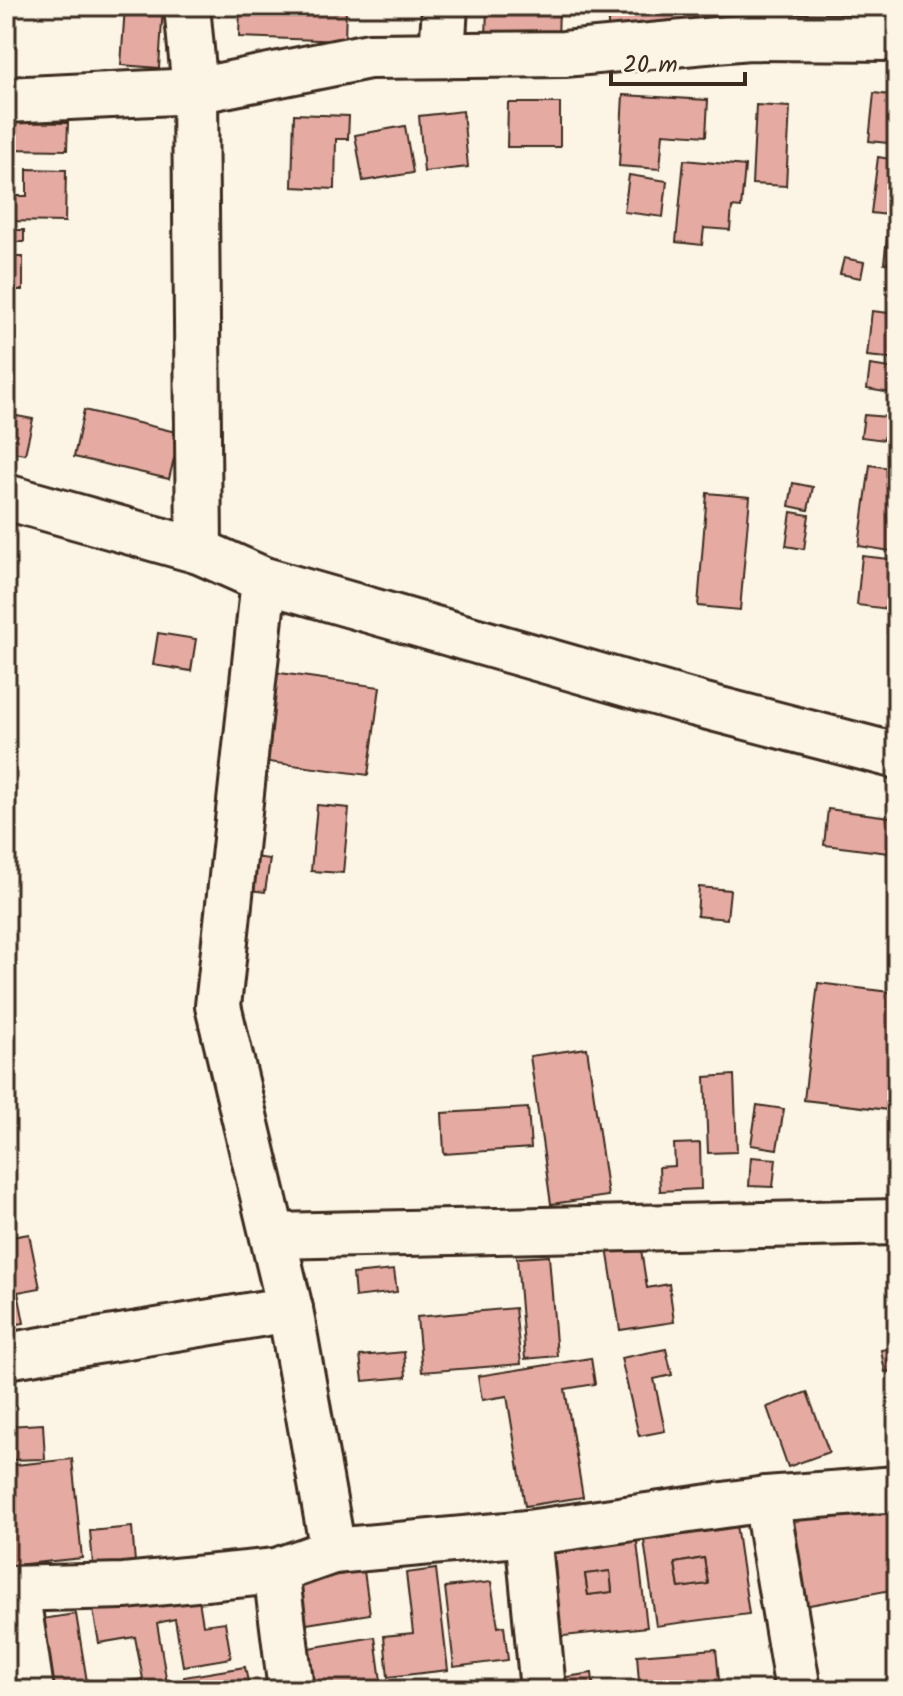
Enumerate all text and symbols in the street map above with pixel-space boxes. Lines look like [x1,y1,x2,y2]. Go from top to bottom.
scale bar [611,36,745,86]
text: 20 m [623,46,678,85]

